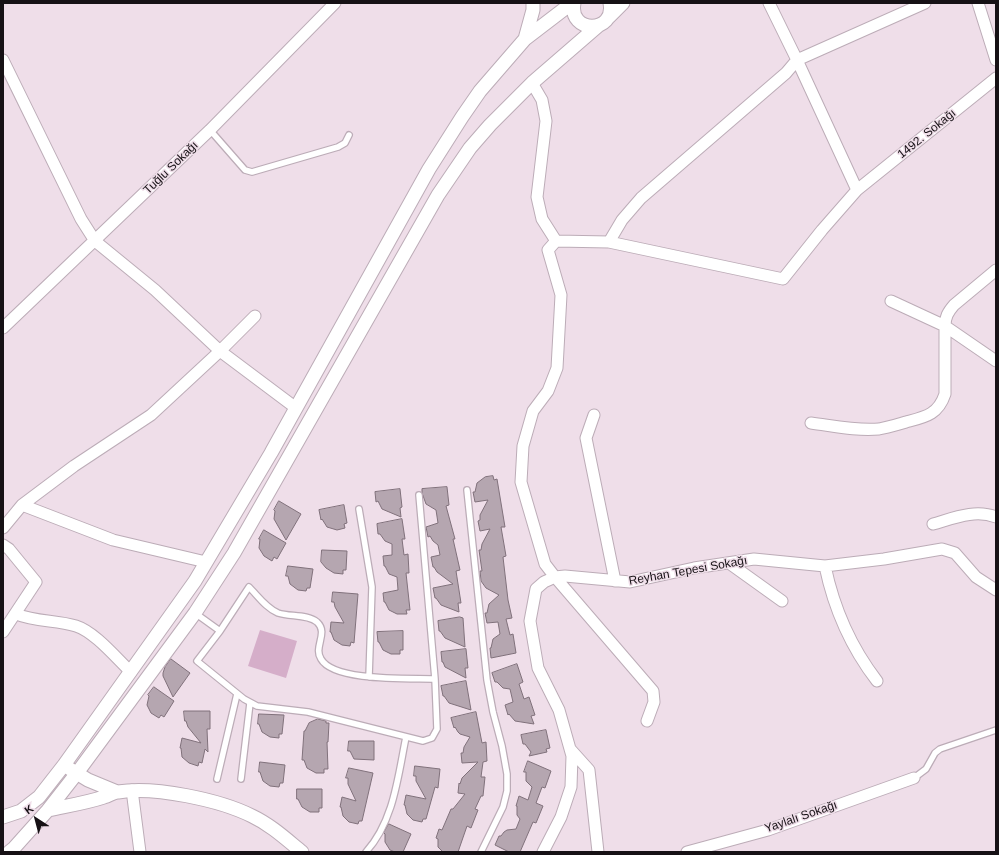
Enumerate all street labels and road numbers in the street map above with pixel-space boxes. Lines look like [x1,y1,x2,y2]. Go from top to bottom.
street label: 1492. Sokağı [895,106,959,162]
street label: Tuğlu Sokağı [141,138,201,198]
street label: Reyhan Tepesi Sokağı [628,553,748,589]
street label: Yaylalı Sokağı [763,798,839,836]

